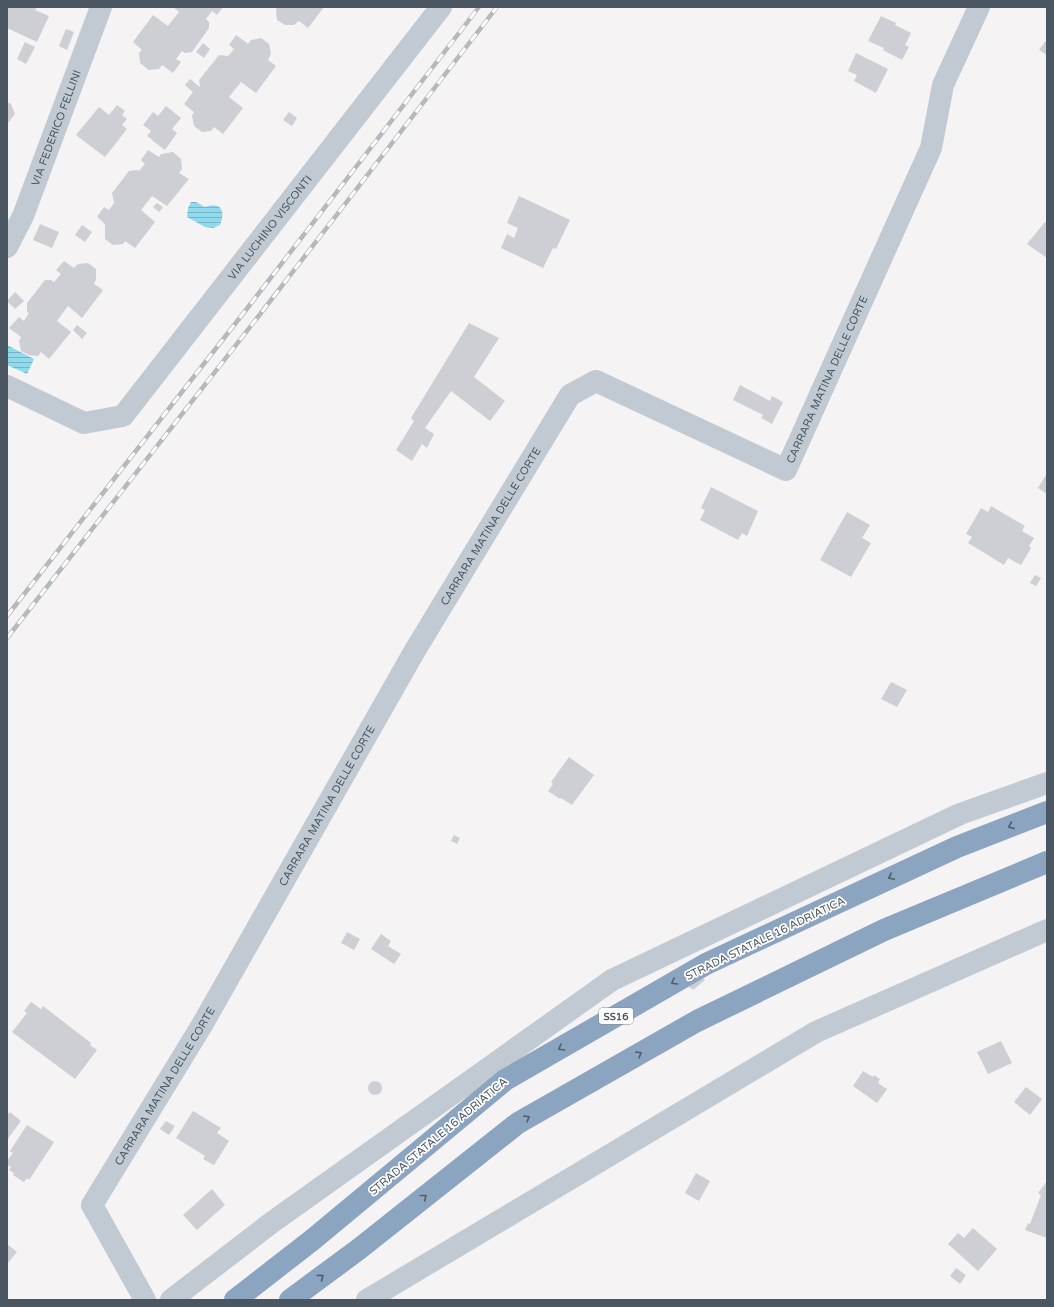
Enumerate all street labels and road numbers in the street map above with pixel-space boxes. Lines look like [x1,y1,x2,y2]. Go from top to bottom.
street label: VIA FEDERICO FELLINI [29,68,84,188]
street label: VIA LUCHINO VISCONTI [225,173,315,282]
street label: CARRARA MATINA DELLE CORTE [784,294,871,466]
street label: CARRARA MATINA DELLE CORTE [438,445,544,608]
street label: CARRARA MATINA DELLE CORTE [276,723,378,888]
street label: STRADA STATALE 16 ADRIATICA [683,894,847,983]
street label: CARRARA MATINA DELLE CORTE [112,1005,218,1168]
road number: SS16 [599,1008,633,1024]
street label: STRADA STATALE 16 ADRIATICA [367,1075,510,1198]

